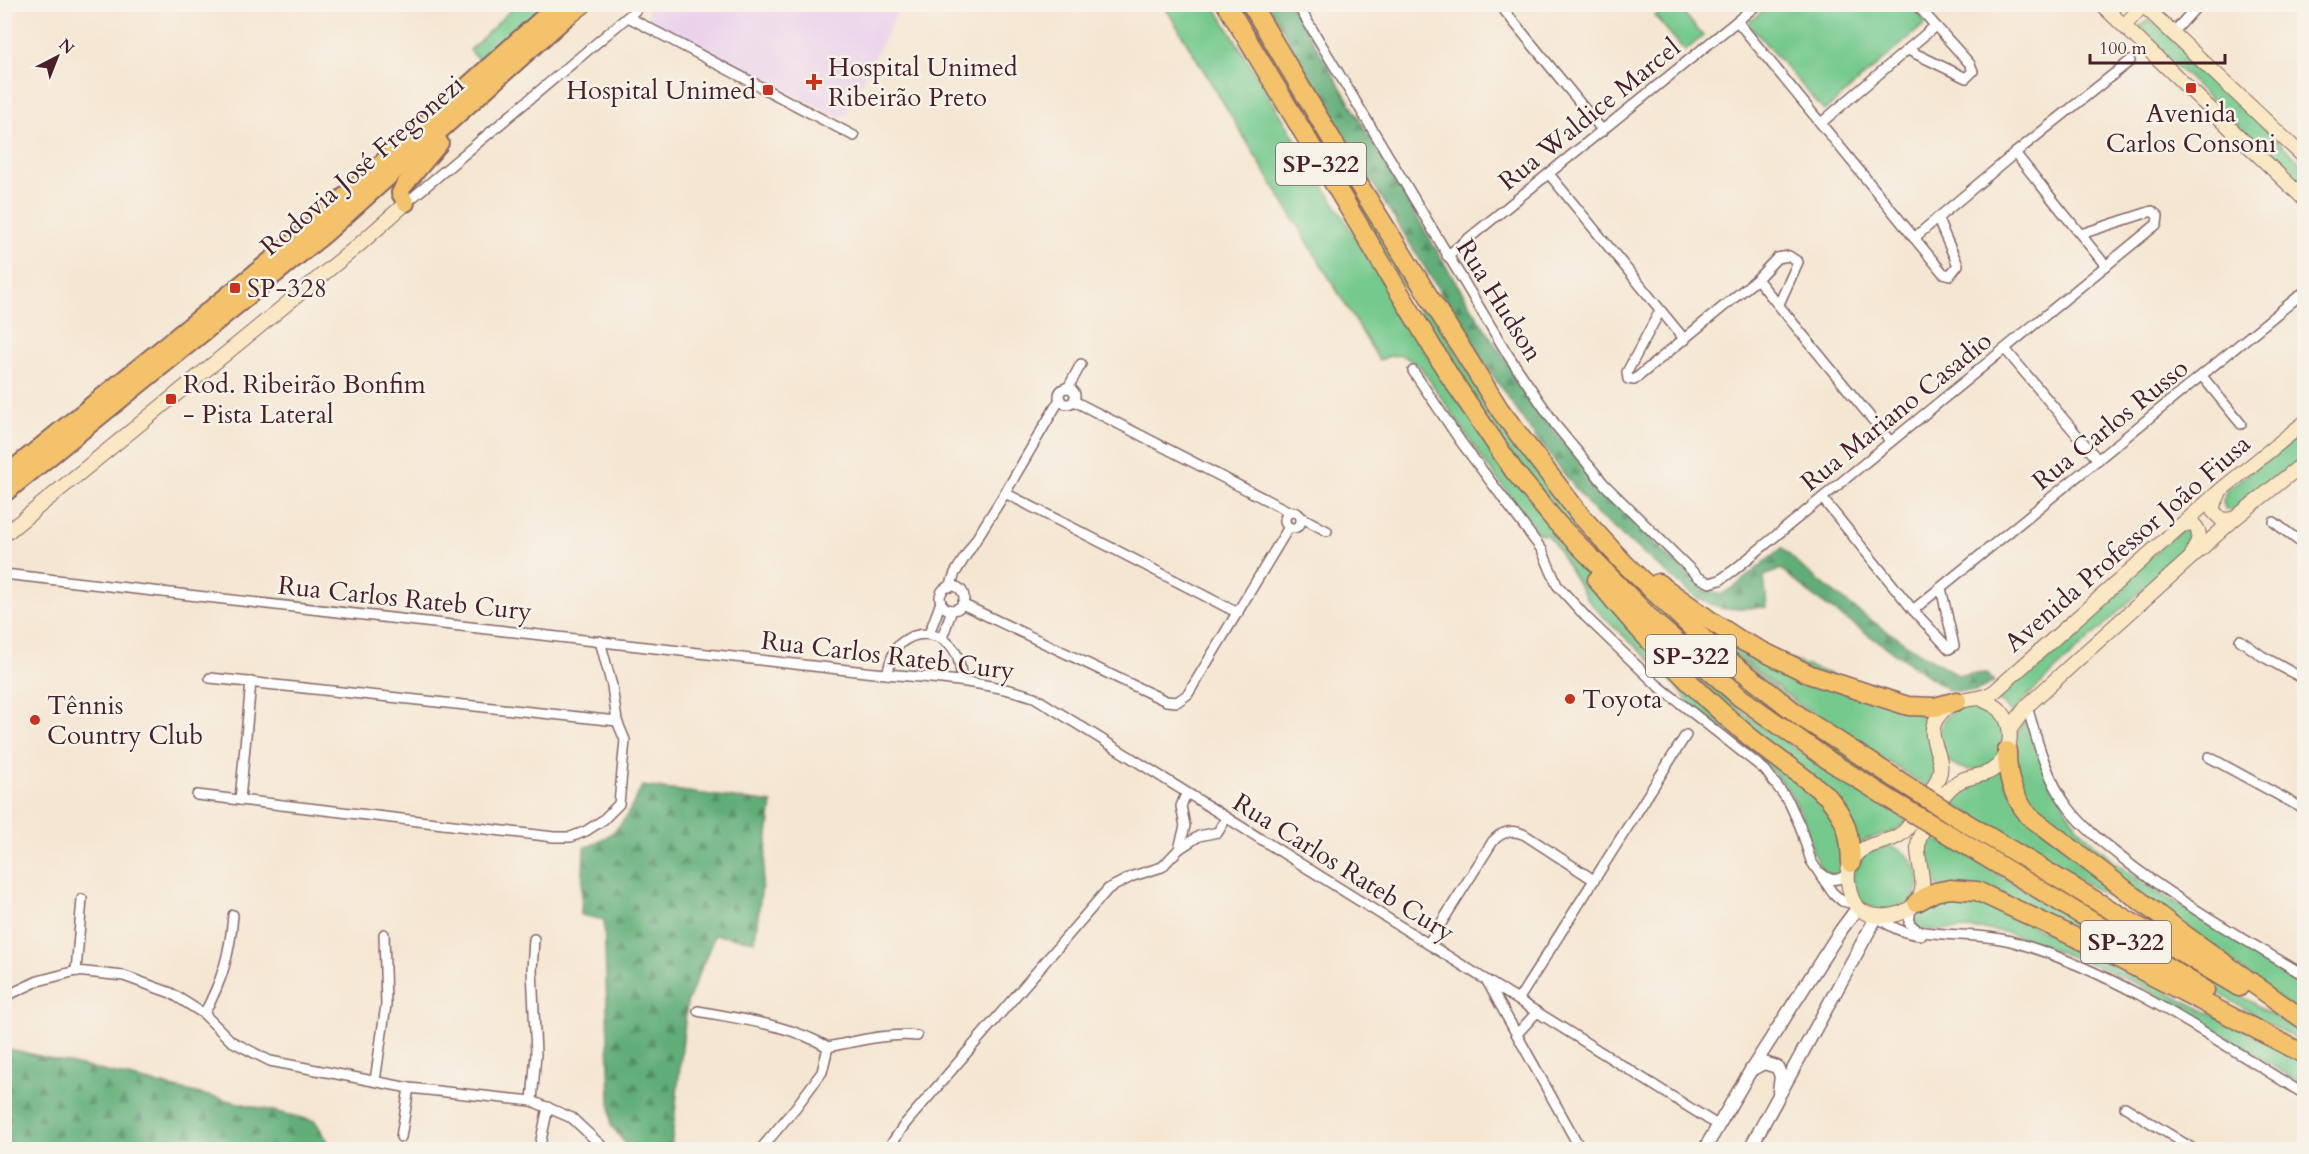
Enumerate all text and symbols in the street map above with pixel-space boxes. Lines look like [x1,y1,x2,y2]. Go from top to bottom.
north arrow [27,27,87,87]
scale bar [2090,27,2225,65]
street label: Rua Waldice Marcel [1491,30,1688,199]
text: N [54,34,79,59]
text: 100 m [2099,36,2147,61]
place label: Hospital Unimed Ribeirão Preto [828,50,1018,115]
street label: Rodovia José Fregonezi [253,67,472,264]
place label: Hospital Unimed [566,73,756,108]
marker: Hospital Unimed Ribeirão Preto [805,73,823,91]
marker: Avenida Carlos Consoni [2184,81,2198,95]
marker: Hospital Unimed [761,83,775,97]
place label: Avenida Carlos Consoni [2106,96,2276,161]
road number: SP-322 [1276,143,1366,185]
street label: Rua Hudson [1448,233,1551,368]
place label: SP-328 [247,271,327,306]
marker: SP-328 [228,281,242,295]
street label: Rua Mariano Casadio [1793,323,1999,499]
street label: Rua Carlos Russo [2025,351,2196,498]
place label: Rod. Ribeirão Bonfim - Pista Lateral [183,367,426,432]
marker: Rod. Ribeirão Bonfim - Pista Lateral [164,392,178,406]
street label: Avenida Professor João Fiusa [1997,427,2258,660]
street label: Rua Carlos Rateb Cury [276,568,534,629]
street label: Rua Carlos Rateb Cury [759,623,1017,688]
road number: SP-322 [1646,635,1736,677]
place label: Toyota [1582,682,1662,717]
place label: Tênnis Country Club [47,688,203,753]
marker: Toyota [1563,692,1577,706]
marker: Tênnis Country Club [28,713,42,727]
street label: Rua Carlos Rateb Cury [1226,785,1461,950]
road number: SP-322 [2081,921,2171,963]

